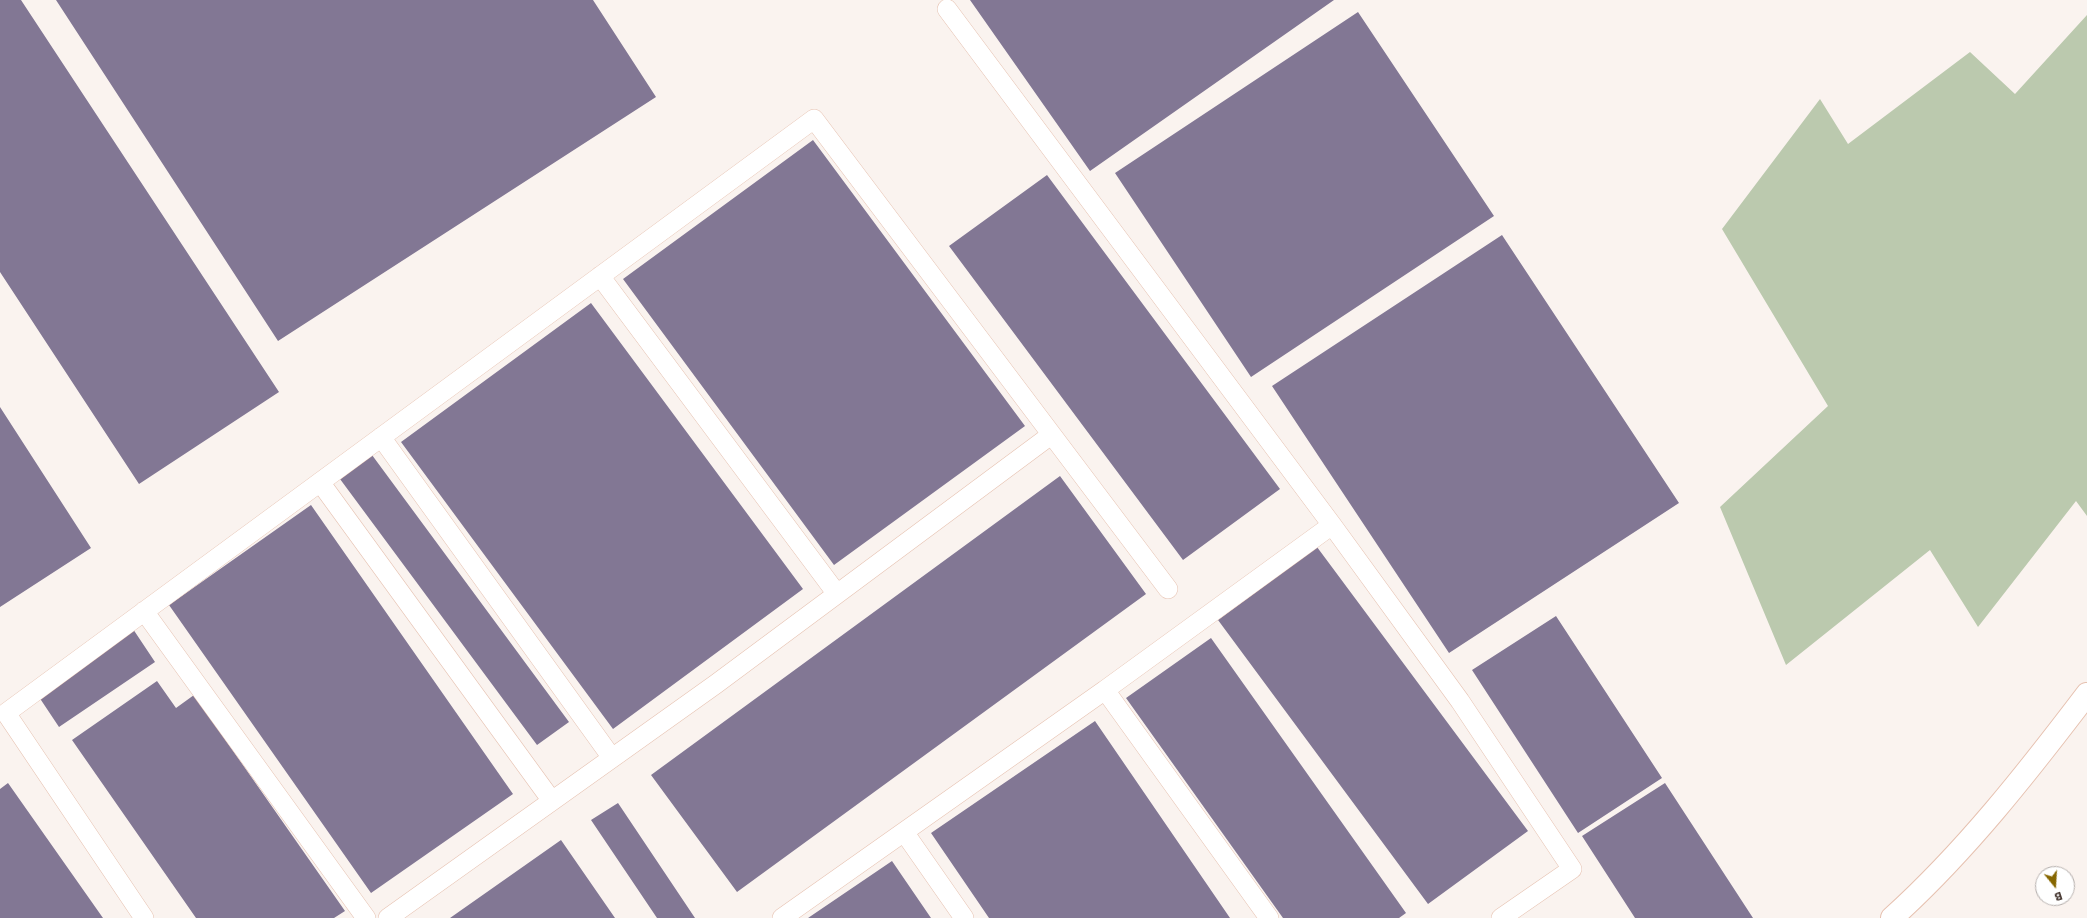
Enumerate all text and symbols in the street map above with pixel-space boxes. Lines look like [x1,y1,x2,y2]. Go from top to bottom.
north arrow [2035,866,2075,906]
text: B [2053,890,2064,904]

